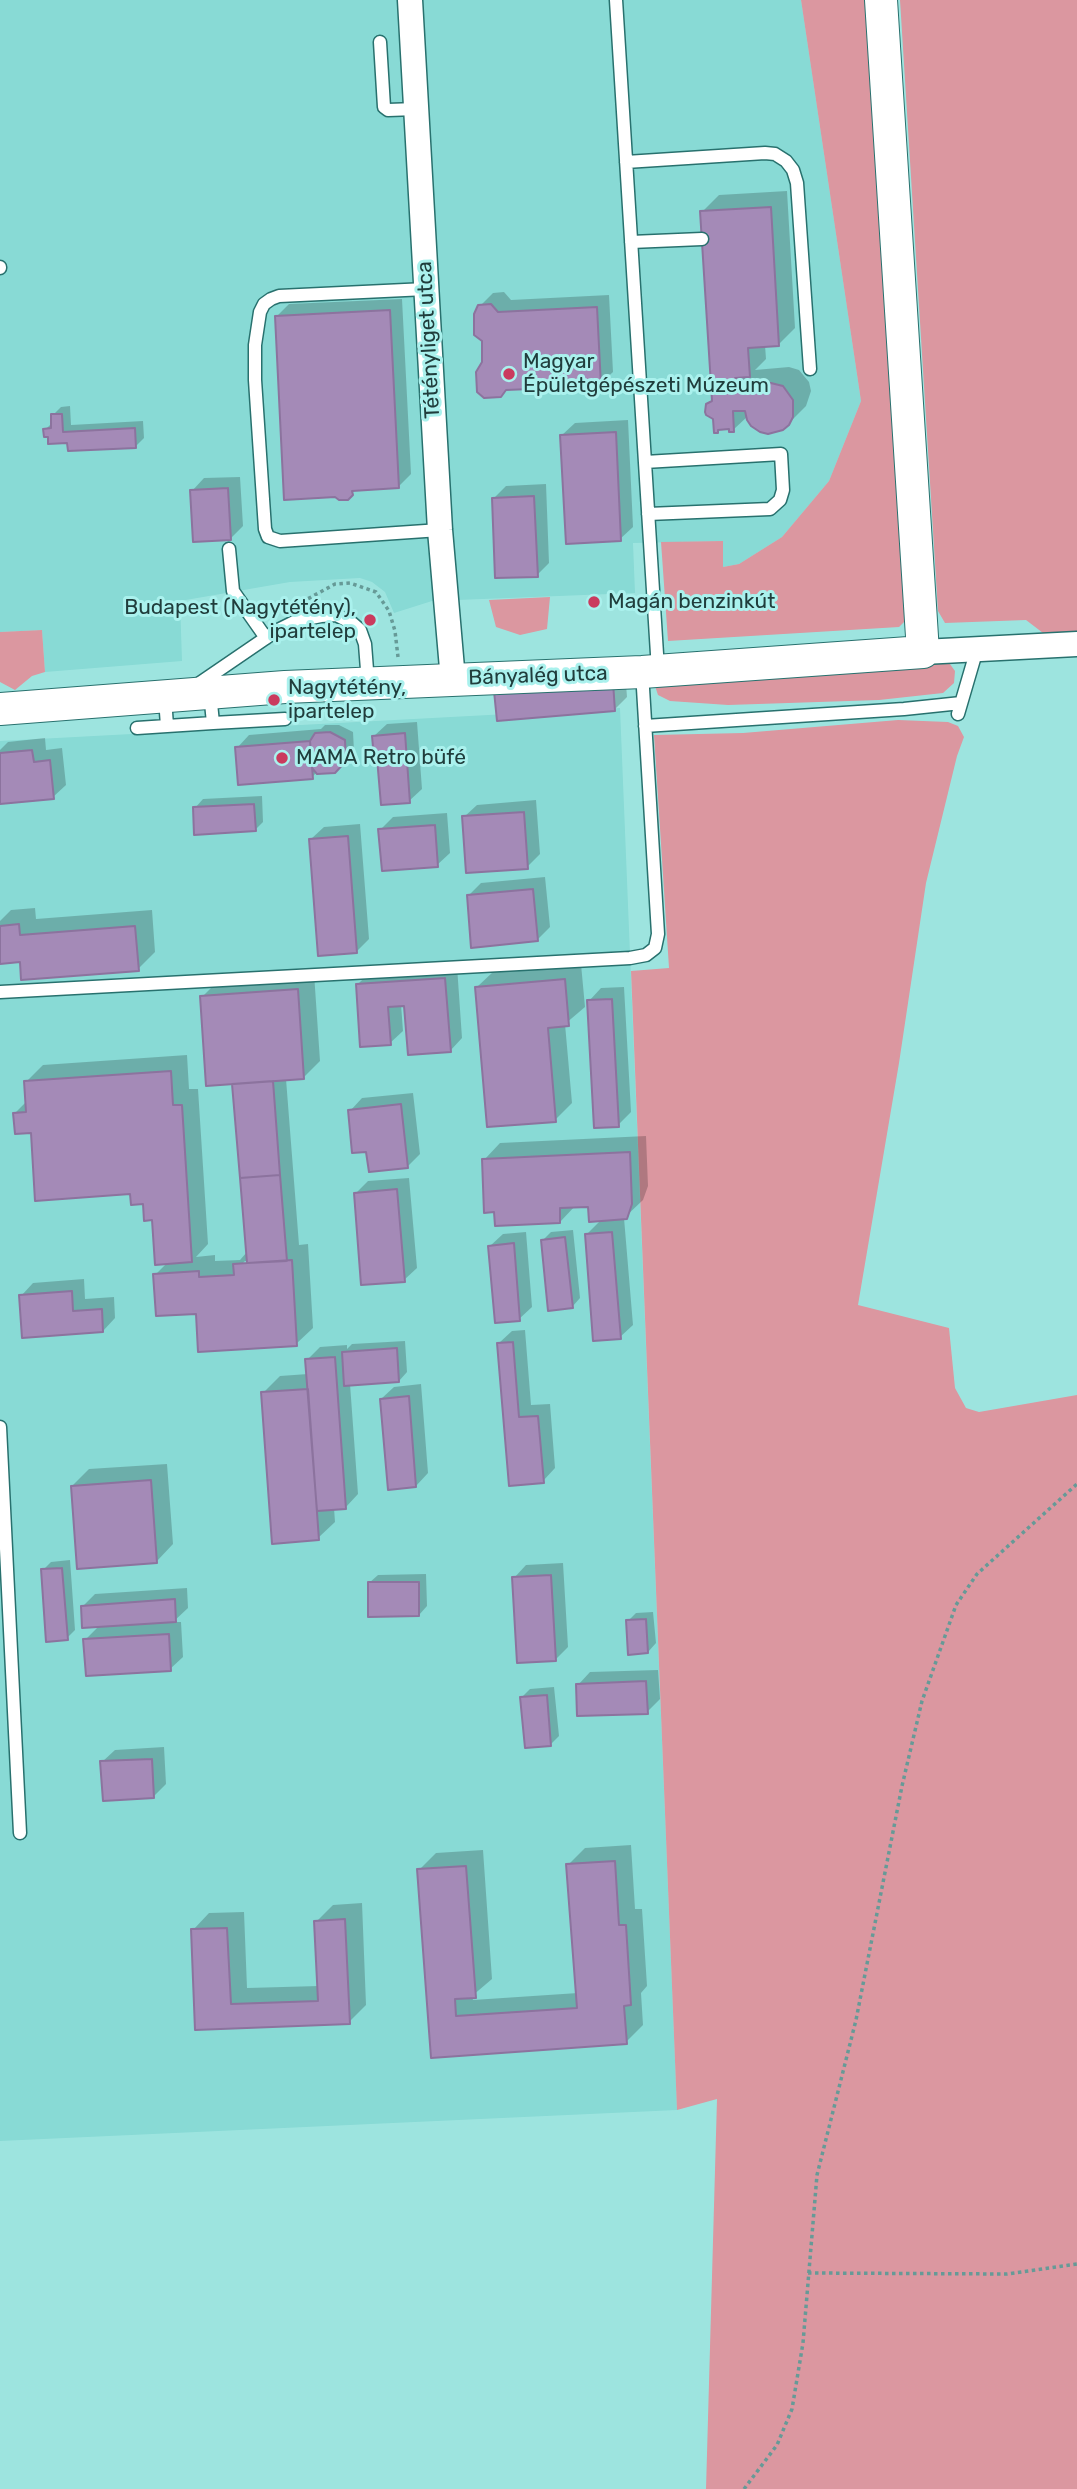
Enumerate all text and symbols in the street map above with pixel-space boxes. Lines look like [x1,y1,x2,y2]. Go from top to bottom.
street label: Tétényliget utca [412,261,446,419]
place label: Magyar Épületgépészeti Múzeum [523,349,769,399]
marker: Magyar Épületgépészeti Múzeum [501,366,517,382]
place label: Magán benzinkút [608,589,775,615]
marker: Magán benzinkút [586,594,602,610]
place label: Budapest (Nagytétény), ipartelep [124,595,356,645]
marker: Budapest (Nagytétény), ipartelep [362,612,378,628]
street label: Bányalég utca [468,661,608,691]
place label: Nagytétény, ipartelep [288,675,406,725]
marker: Nagytétény, ipartelep [266,692,282,708]
place label: MAMA Retro büfé [296,745,466,771]
marker: MAMA Retro büfé [274,750,290,766]

